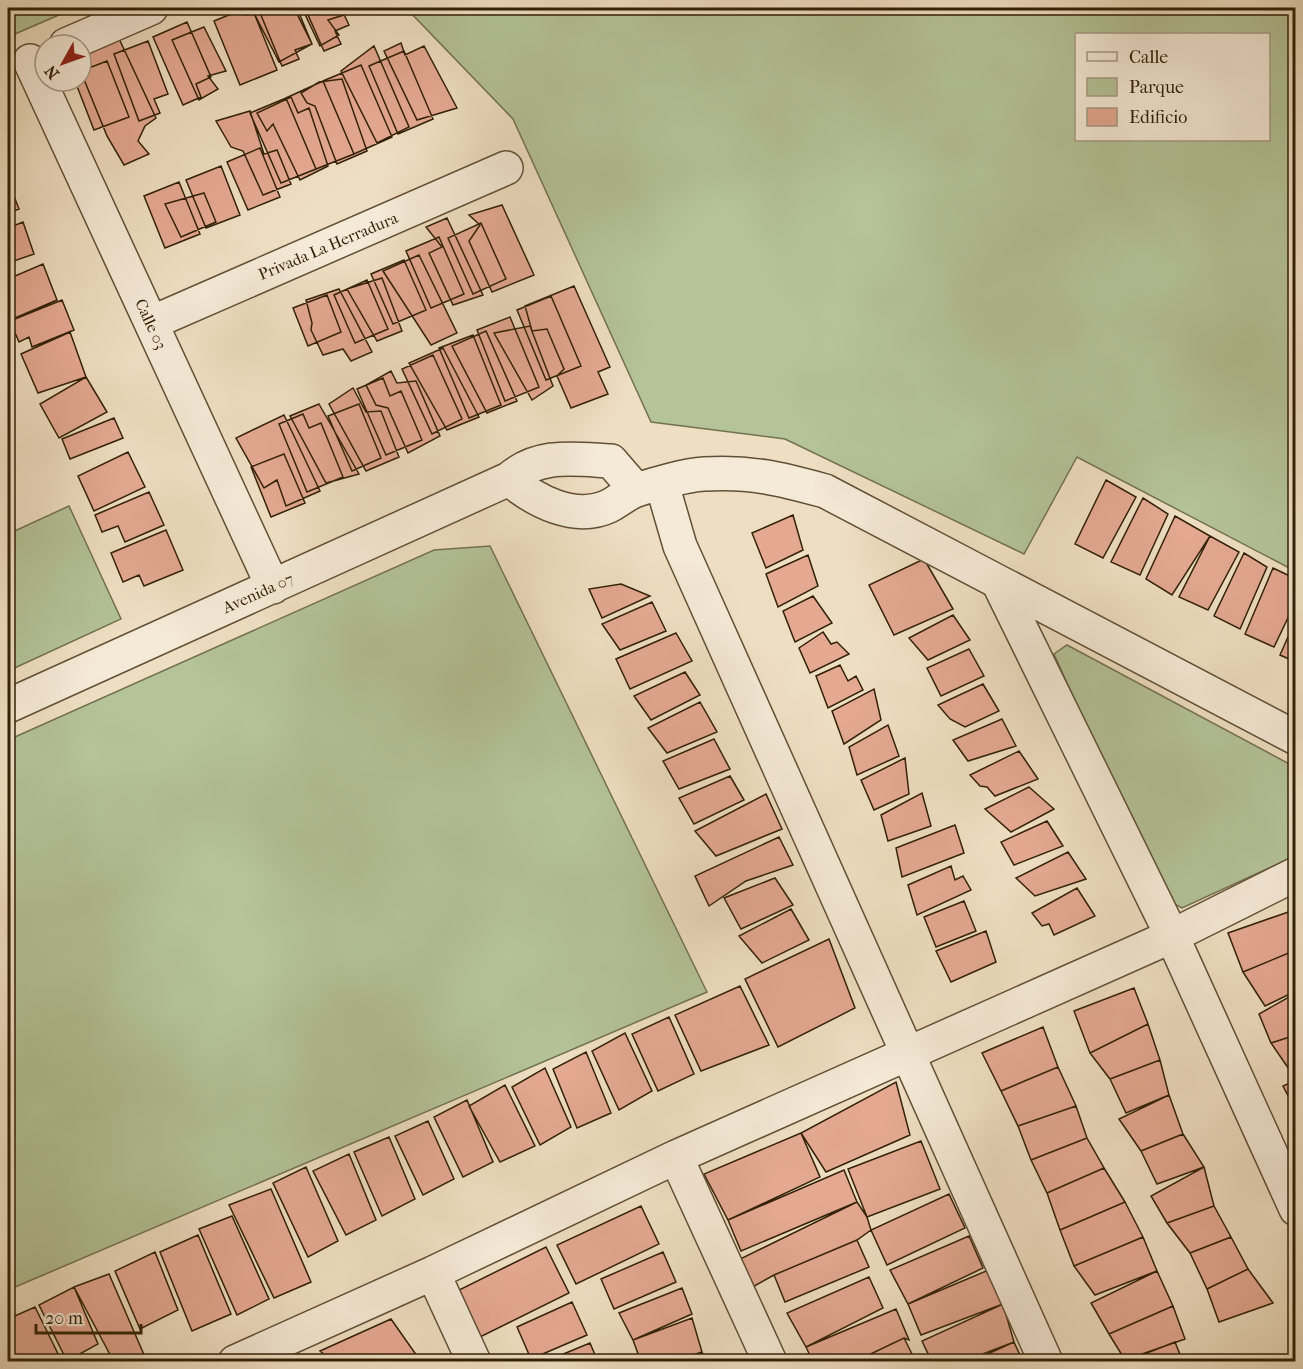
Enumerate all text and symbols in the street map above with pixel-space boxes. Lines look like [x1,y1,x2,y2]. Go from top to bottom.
north arrow [33,33,93,93]
legend [1075,33,1270,141]
text: Calle [1129,47,1168,68]
text: N [40,61,63,83]
text: Parque [1129,77,1184,98]
text: Edificio [1129,107,1187,128]
street label: Privada La Herradura [255,208,401,284]
street label: Calle 03 [131,296,171,352]
street label: Avenida 07 [219,569,297,617]
scale bar [36,1297,141,1335]
text: 20 m [45,1308,83,1329]

